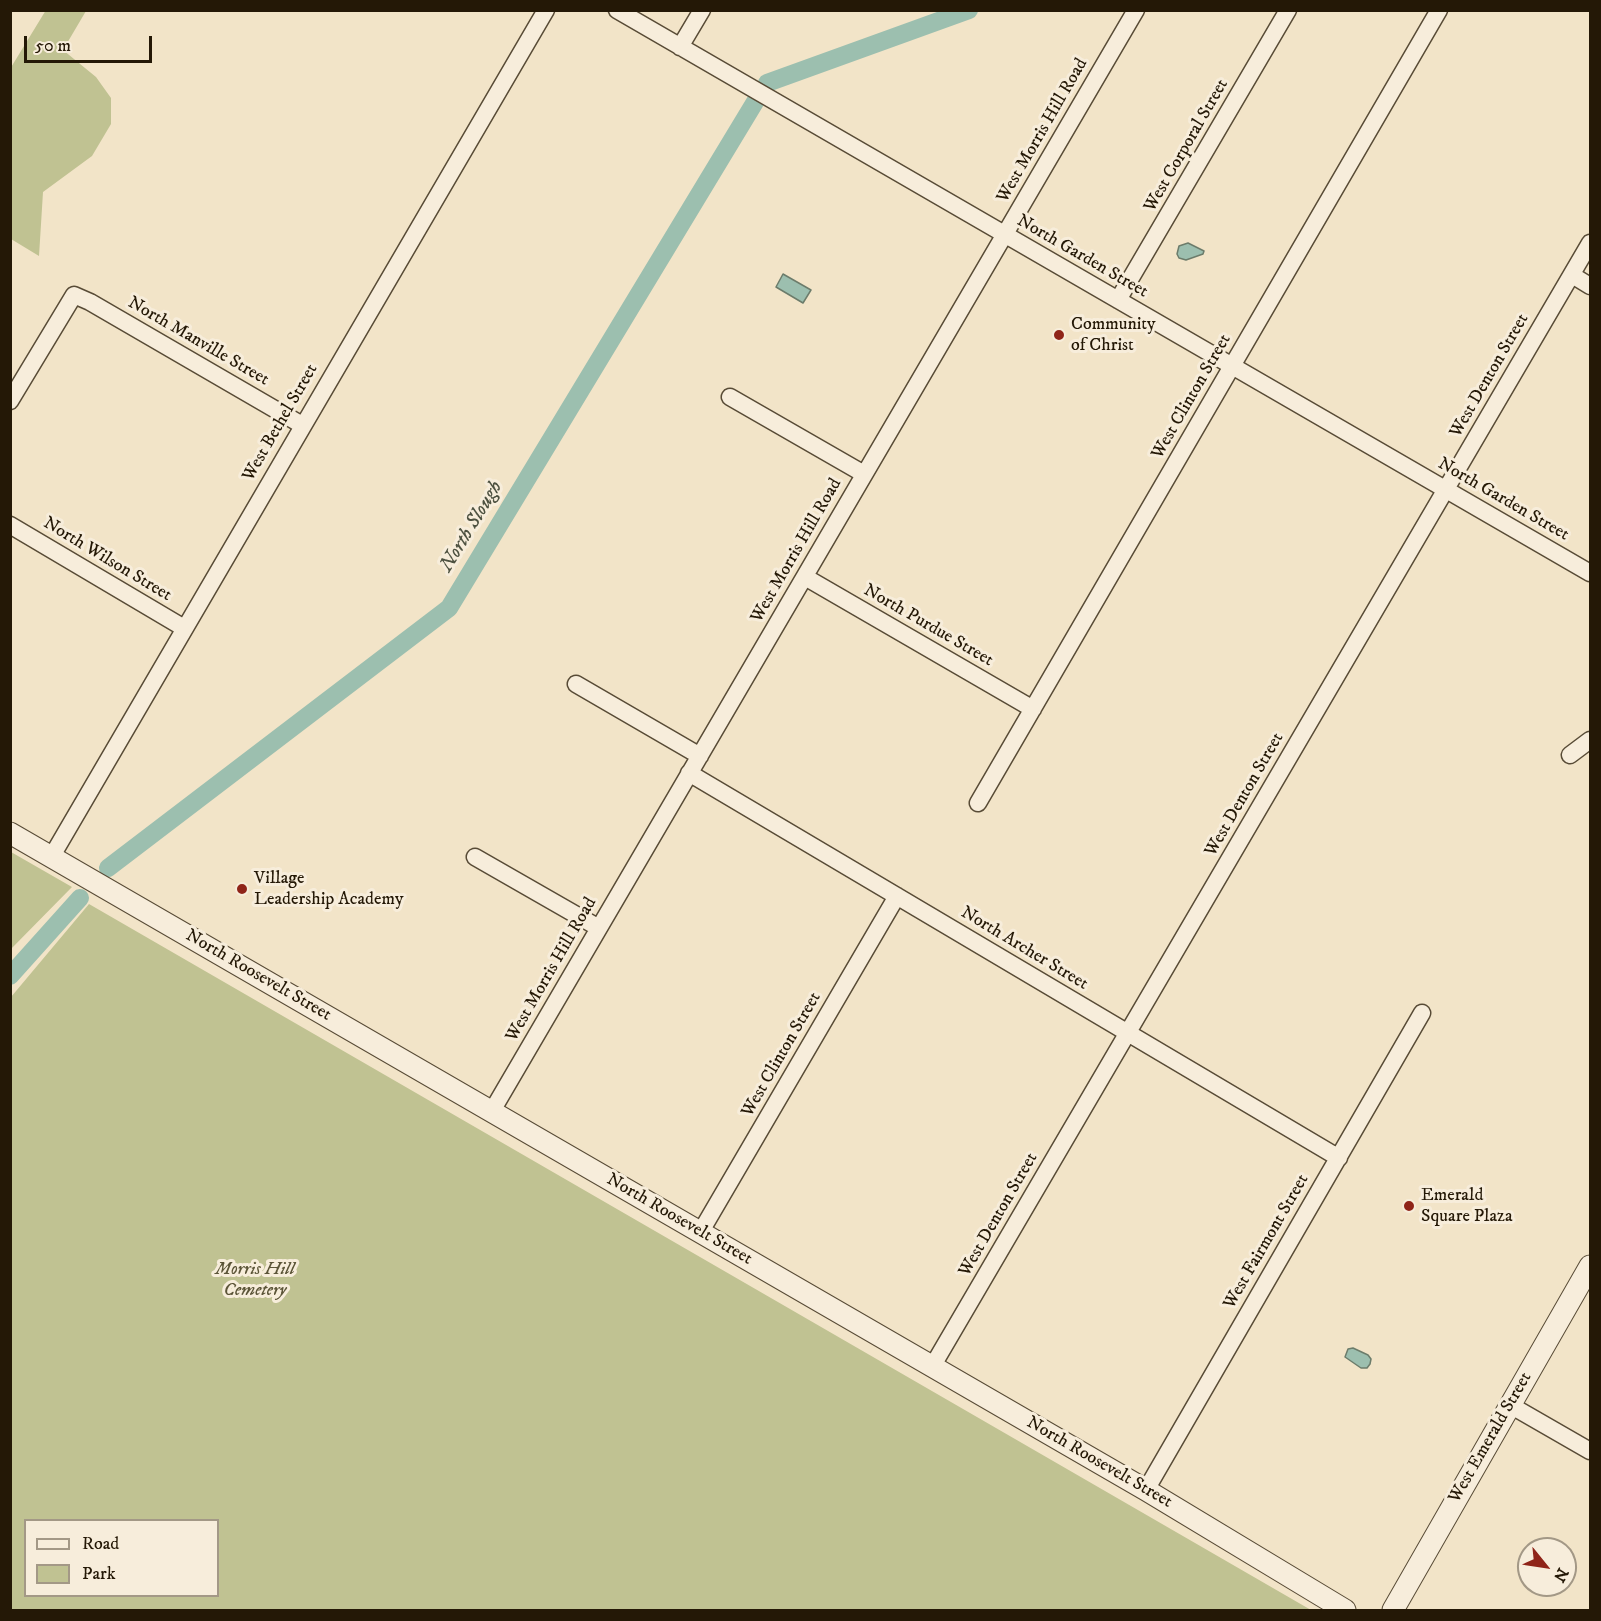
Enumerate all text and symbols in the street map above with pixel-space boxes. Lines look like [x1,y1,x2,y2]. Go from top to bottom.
scale bar [27,24,154,62]
text: 50 m [35,35,71,57]
street label: West Morris Hill Road [993,55,1093,207]
street label: West Corporal Street [1140,76,1234,216]
street label: North Garden Street [1013,211,1151,303]
street label: North Manville Street [124,293,272,391]
street label: West Denton Street [1446,310,1534,442]
place label: Community of Christ [1071,314,1156,356]
marker: Community of Christ [1052,328,1066,342]
street label: West Clinton Street [1148,331,1236,463]
street label: West Bethel Street [239,360,323,486]
street label: North Garden Street [1434,454,1572,546]
street label: West Morris Hill Road [747,475,847,627]
water label: North Slough [435,477,509,577]
street label: North Wilson Street [39,513,175,607]
street label: North Purdue Street [859,580,997,672]
street label: West Denton Street [1201,729,1289,861]
place label: Village Leadership Academy [254,868,403,910]
marker: Village Leadership Academy [235,882,249,896]
street label: West Morris Hill Road [502,894,602,1046]
street label: North Archer Street [956,902,1092,996]
street label: North Roosevelt Street [181,926,335,1026]
street label: West Clinton Street [738,989,826,1121]
street label: West Denton Street [955,1149,1043,1281]
street label: North Roosevelt Street [602,1170,756,1270]
street label: West Fairmont Street [1220,1171,1314,1313]
place label: Emerald Square Plaza [1421,1185,1513,1228]
marker: Emerald Square Plaza [1402,1199,1416,1213]
park label: Morris Hill Cemetery [215,1259,295,1302]
street label: West Emerald Street [1445,1369,1537,1507]
street label: North Roosevelt Street [1022,1413,1176,1513]
legend [24,1519,219,1597]
text: Road [82,1533,119,1555]
north arrow [1517,1537,1577,1597]
text: Park [82,1563,116,1585]
text: N [1549,1564,1573,1586]

